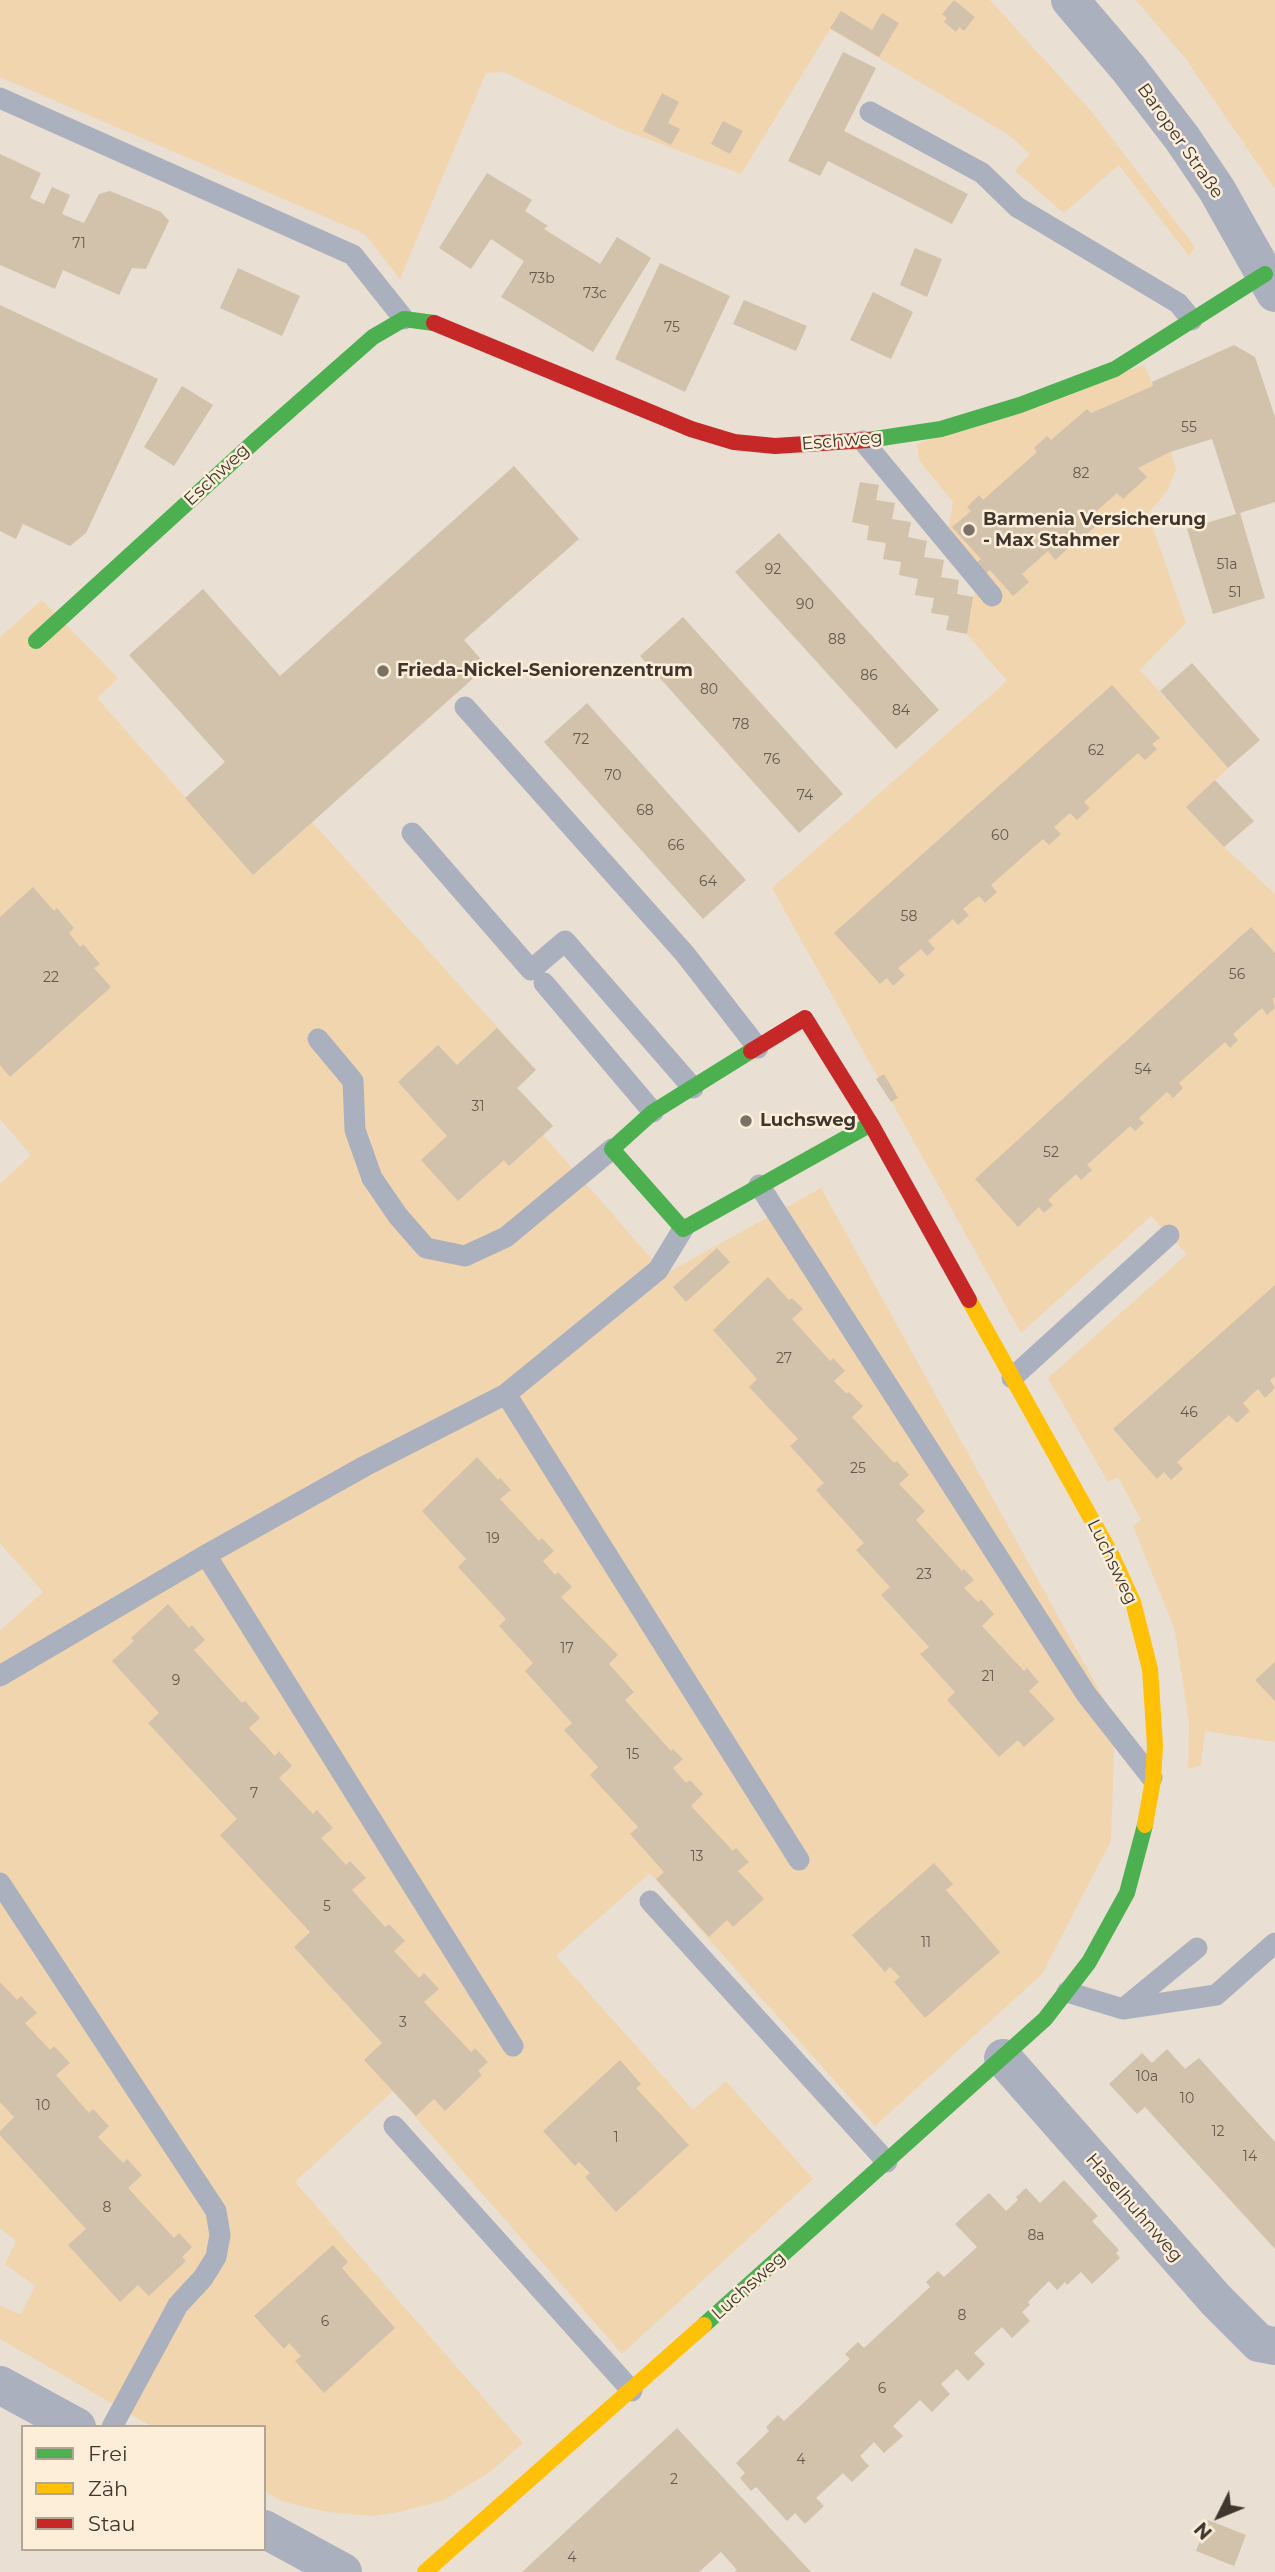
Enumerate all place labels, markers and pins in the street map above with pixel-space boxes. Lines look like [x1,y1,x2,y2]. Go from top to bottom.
place label: Barmenia Versicherung - Max Stahmer [983,509,1206,552]
marker: Barmenia Versicherung - Max Stahmer [961,522,977,538]
place label: Frieda-Nickel-Seniorenzentrum [397,660,693,682]
marker: Frieda-Nickel-Seniorenzentrum [375,663,391,679]
place label: Luchsweg [760,1110,856,1132]
marker: Luchsweg [738,1113,754,1129]

